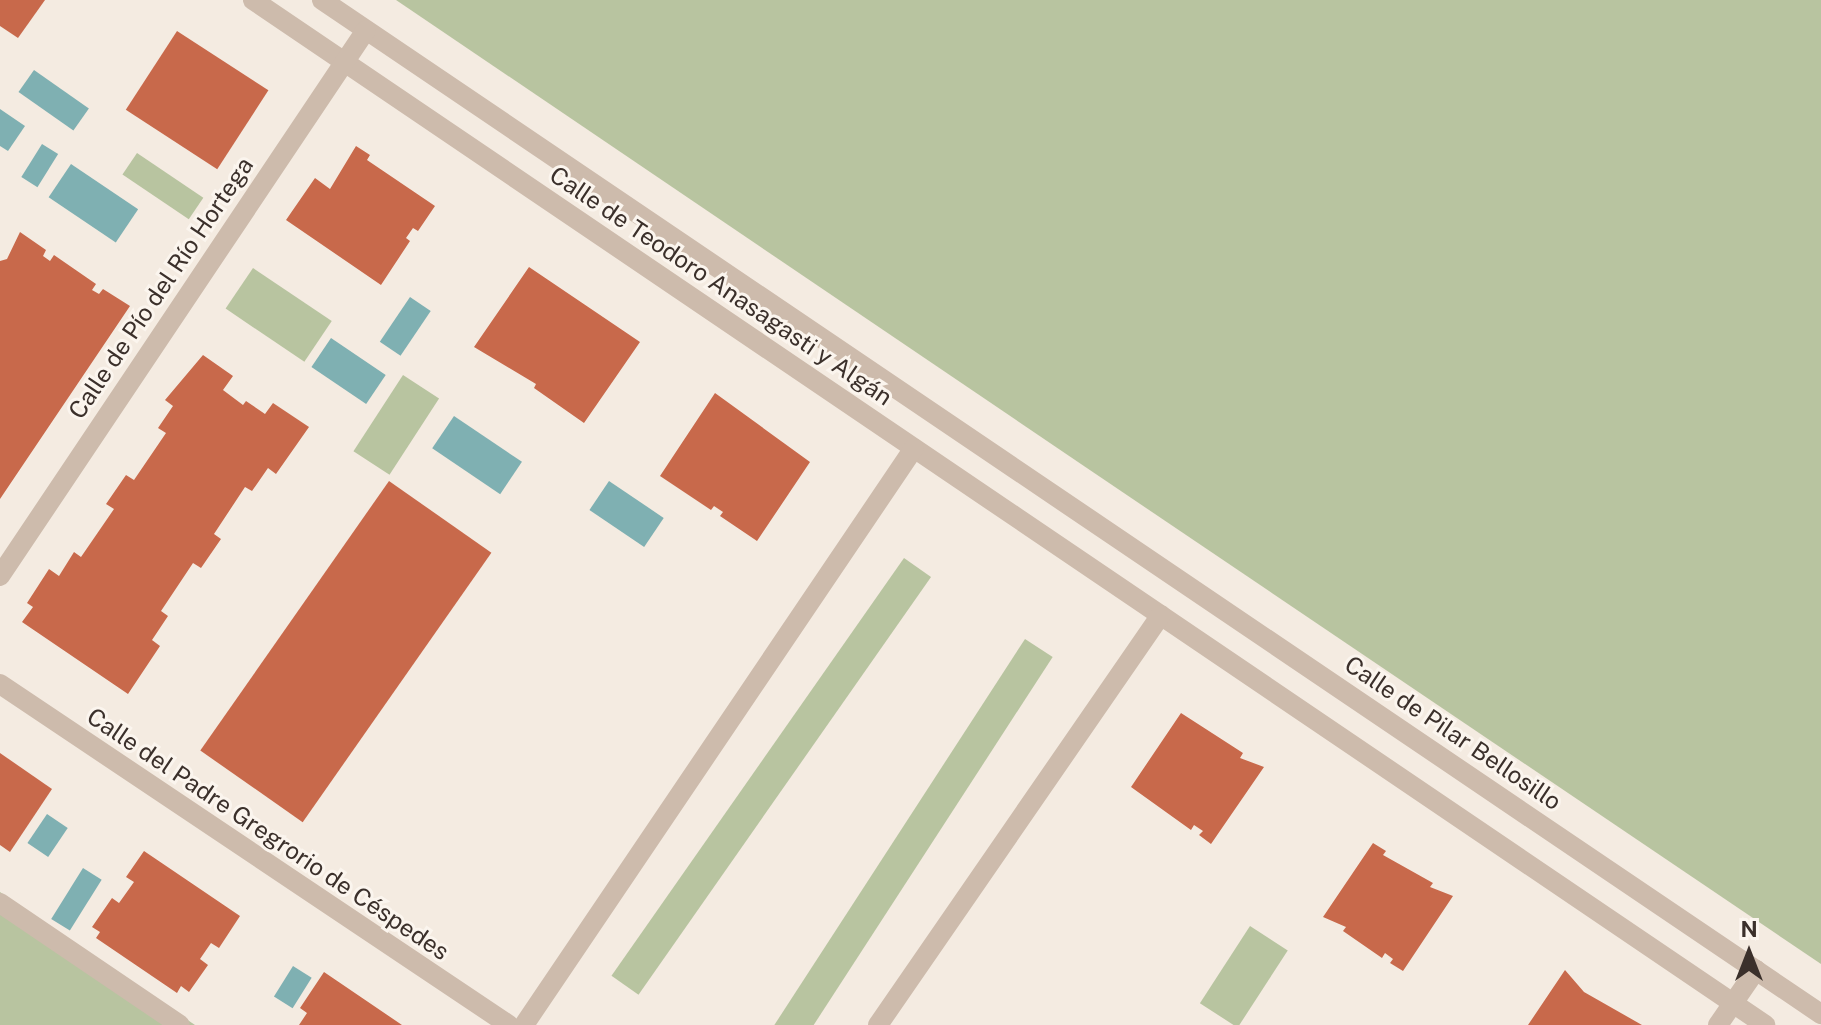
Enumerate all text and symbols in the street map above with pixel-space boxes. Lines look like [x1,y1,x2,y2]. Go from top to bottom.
street label: Calle de Pío del Río Hortega [62,151,260,425]
street label: Calle de Teodoro Anasagasti y Algán [544,160,898,412]
street label: Calle de Pilar Bellosillo [1339,650,1567,816]
street label: Calle del Padre Gregrorio de Céspedes [81,701,455,967]
north arrow [1709,913,1789,993]
text: N [1740,916,1758,942]

